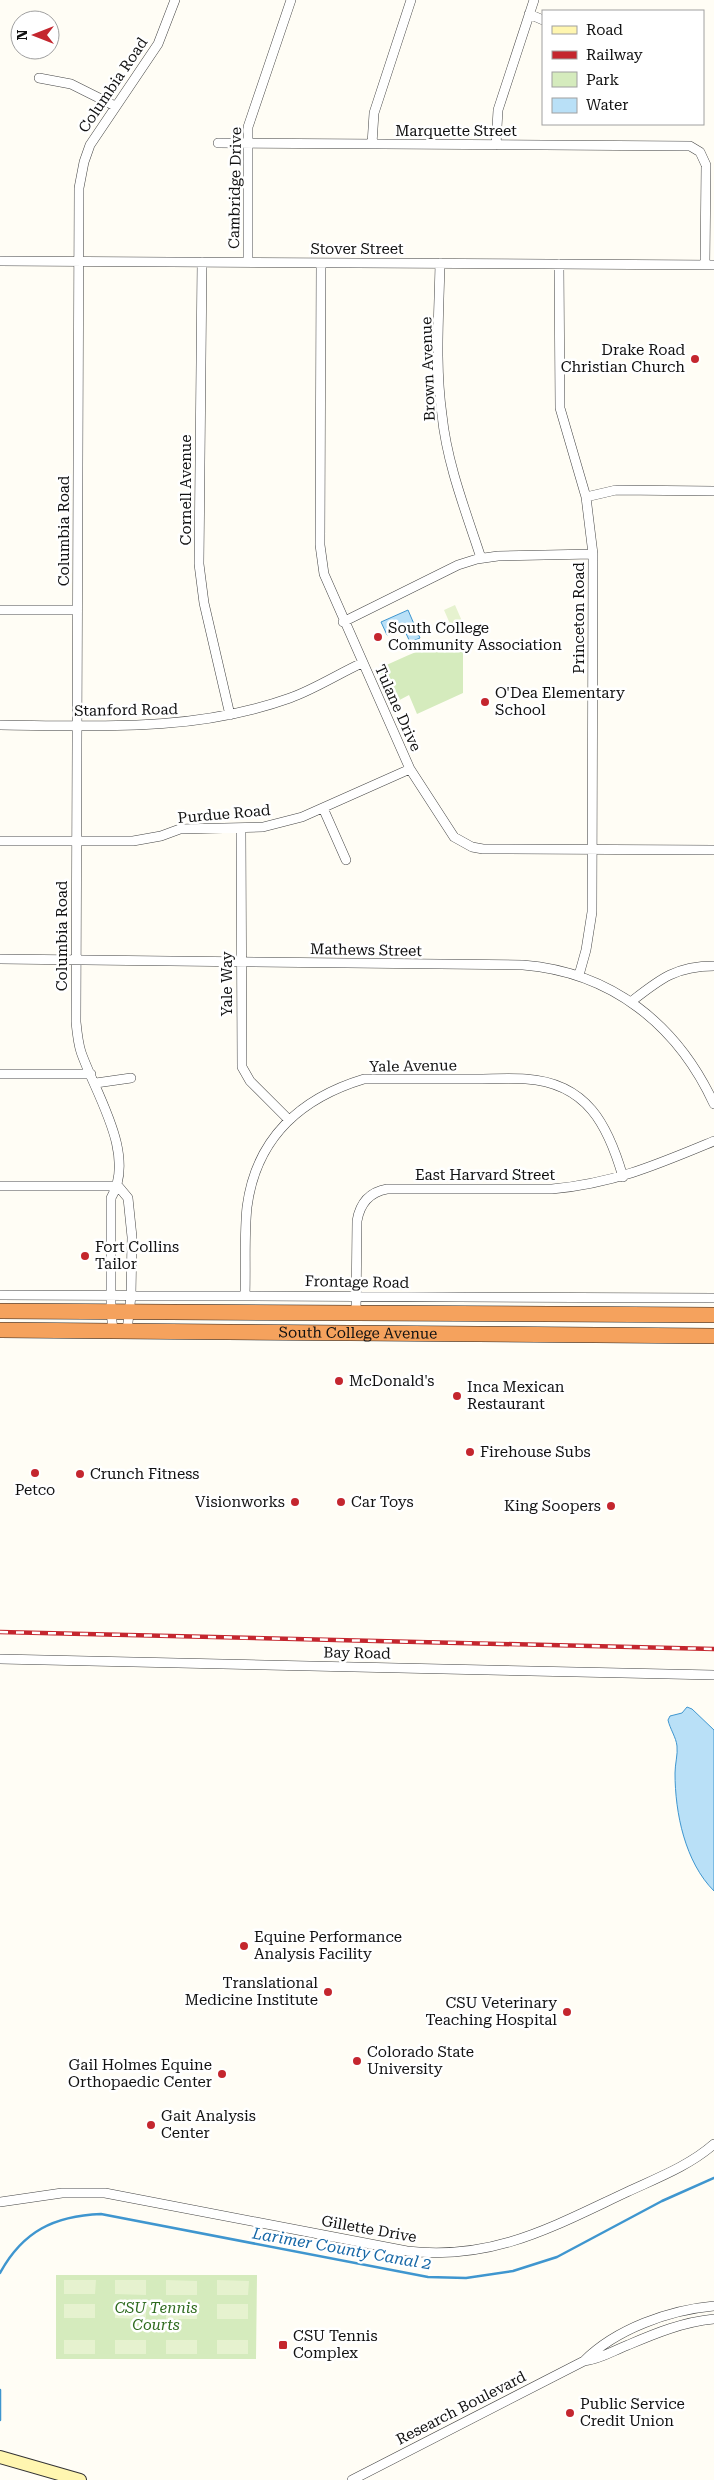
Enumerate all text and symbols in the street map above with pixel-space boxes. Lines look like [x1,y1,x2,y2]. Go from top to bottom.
north arrow [10,10,60,60]
legend [542,10,704,125]
text: Road [586,21,623,39]
text: N [14,29,30,40]
street label: Columbia Road [75,34,152,136]
text: Railway [586,46,643,64]
text: Park [586,71,620,89]
text: Water [586,96,628,114]
street label: Marquette Street [395,122,517,140]
street label: Cambridge Drive [225,127,245,249]
street label: Stover Street [310,240,404,258]
street label: Brown Avenue [417,316,439,422]
place label: Drake Road Christian Church [561,341,685,376]
marker: Drake Road Christian Church [689,353,701,365]
street label: Cornell Avenue [177,435,195,545]
street label: Columbia Road [55,475,73,586]
street label: Princeton Road [570,562,588,674]
place label: South College Community Association [388,619,562,654]
marker: South College Community Association [372,631,384,643]
street label: Tulane Drive [371,662,425,754]
place label: O'Dea Elementary School [495,684,625,719]
marker: O'Dea Elementary School [479,696,491,708]
street label: Stanford Road [74,700,178,720]
street label: Purdue Road [177,801,272,827]
street label: Columbia Road [53,880,71,991]
street label: Mathews Street [310,940,422,960]
street label: Yale Way [218,951,236,1017]
street label: Yale Avenue [369,1056,457,1076]
street label: East Harvard Street [415,1166,556,1184]
place label: Fort Collins Tailor [95,1238,179,1273]
marker: Fort Collins Tailor [79,1250,91,1262]
street label: Frontage Road [305,1272,410,1292]
street label: South College Avenue [278,1323,437,1343]
place label: McDonald's [349,1372,435,1390]
marker: McDonald's [333,1375,345,1387]
place label: Inca Mexican Restaurant [467,1378,565,1413]
marker: Inca Mexican Restaurant [451,1390,463,1402]
place label: Firehouse Subs [480,1443,591,1461]
marker: Firehouse Subs [464,1446,476,1458]
place label: Crunch Fitness [90,1465,199,1483]
marker: Petco [29,1467,41,1479]
marker: Crunch Fitness [74,1468,86,1480]
place label: Petco [15,1481,55,1499]
place label: Visionworks [195,1493,285,1511]
place label: Car Toys [351,1493,414,1511]
marker: Visionworks [289,1496,301,1508]
marker: Car Toys [335,1496,347,1508]
place label: King Soopers [504,1497,601,1515]
marker: King Soopers [605,1500,617,1512]
street label: Bay Road [323,1643,391,1663]
place label: Equine Performance Analysis Facility [254,1928,402,1963]
marker: Equine Performance Analysis Facility [238,1940,250,1952]
place label: Translational Medicine Institute [185,1974,318,2009]
marker: Translational Medicine Institute [322,1986,334,1998]
place label: CSU Veterinary Teaching Hospital [425,1994,557,2029]
marker: CSU Veterinary Teaching Hospital [561,2006,573,2018]
place label: Colorado State University [367,2043,474,2078]
marker: Colorado State University [351,2055,363,2067]
place label: Gail Holmes Equine Orthopaedic Center [68,2056,212,2091]
marker: Gail Holmes Equine Orthopaedic Center [216,2068,228,2080]
place label: Gait Analysis Center [161,2107,256,2142]
marker: Gait Analysis Center [145,2119,157,2131]
street label: Gillette Drive [320,2212,418,2246]
water label: Larimer County Canal 2 [250,2223,433,2274]
park label: CSU Tennis Courts [115,2299,197,2334]
place label: CSU Tennis Complex [293,2327,378,2362]
marker: CSU Tennis Complex [277,2339,289,2351]
street label: Research Boulevard [393,2367,529,2449]
place label: Public Service Credit Union [580,2395,685,2430]
marker: Public Service Credit Union [564,2407,576,2419]

